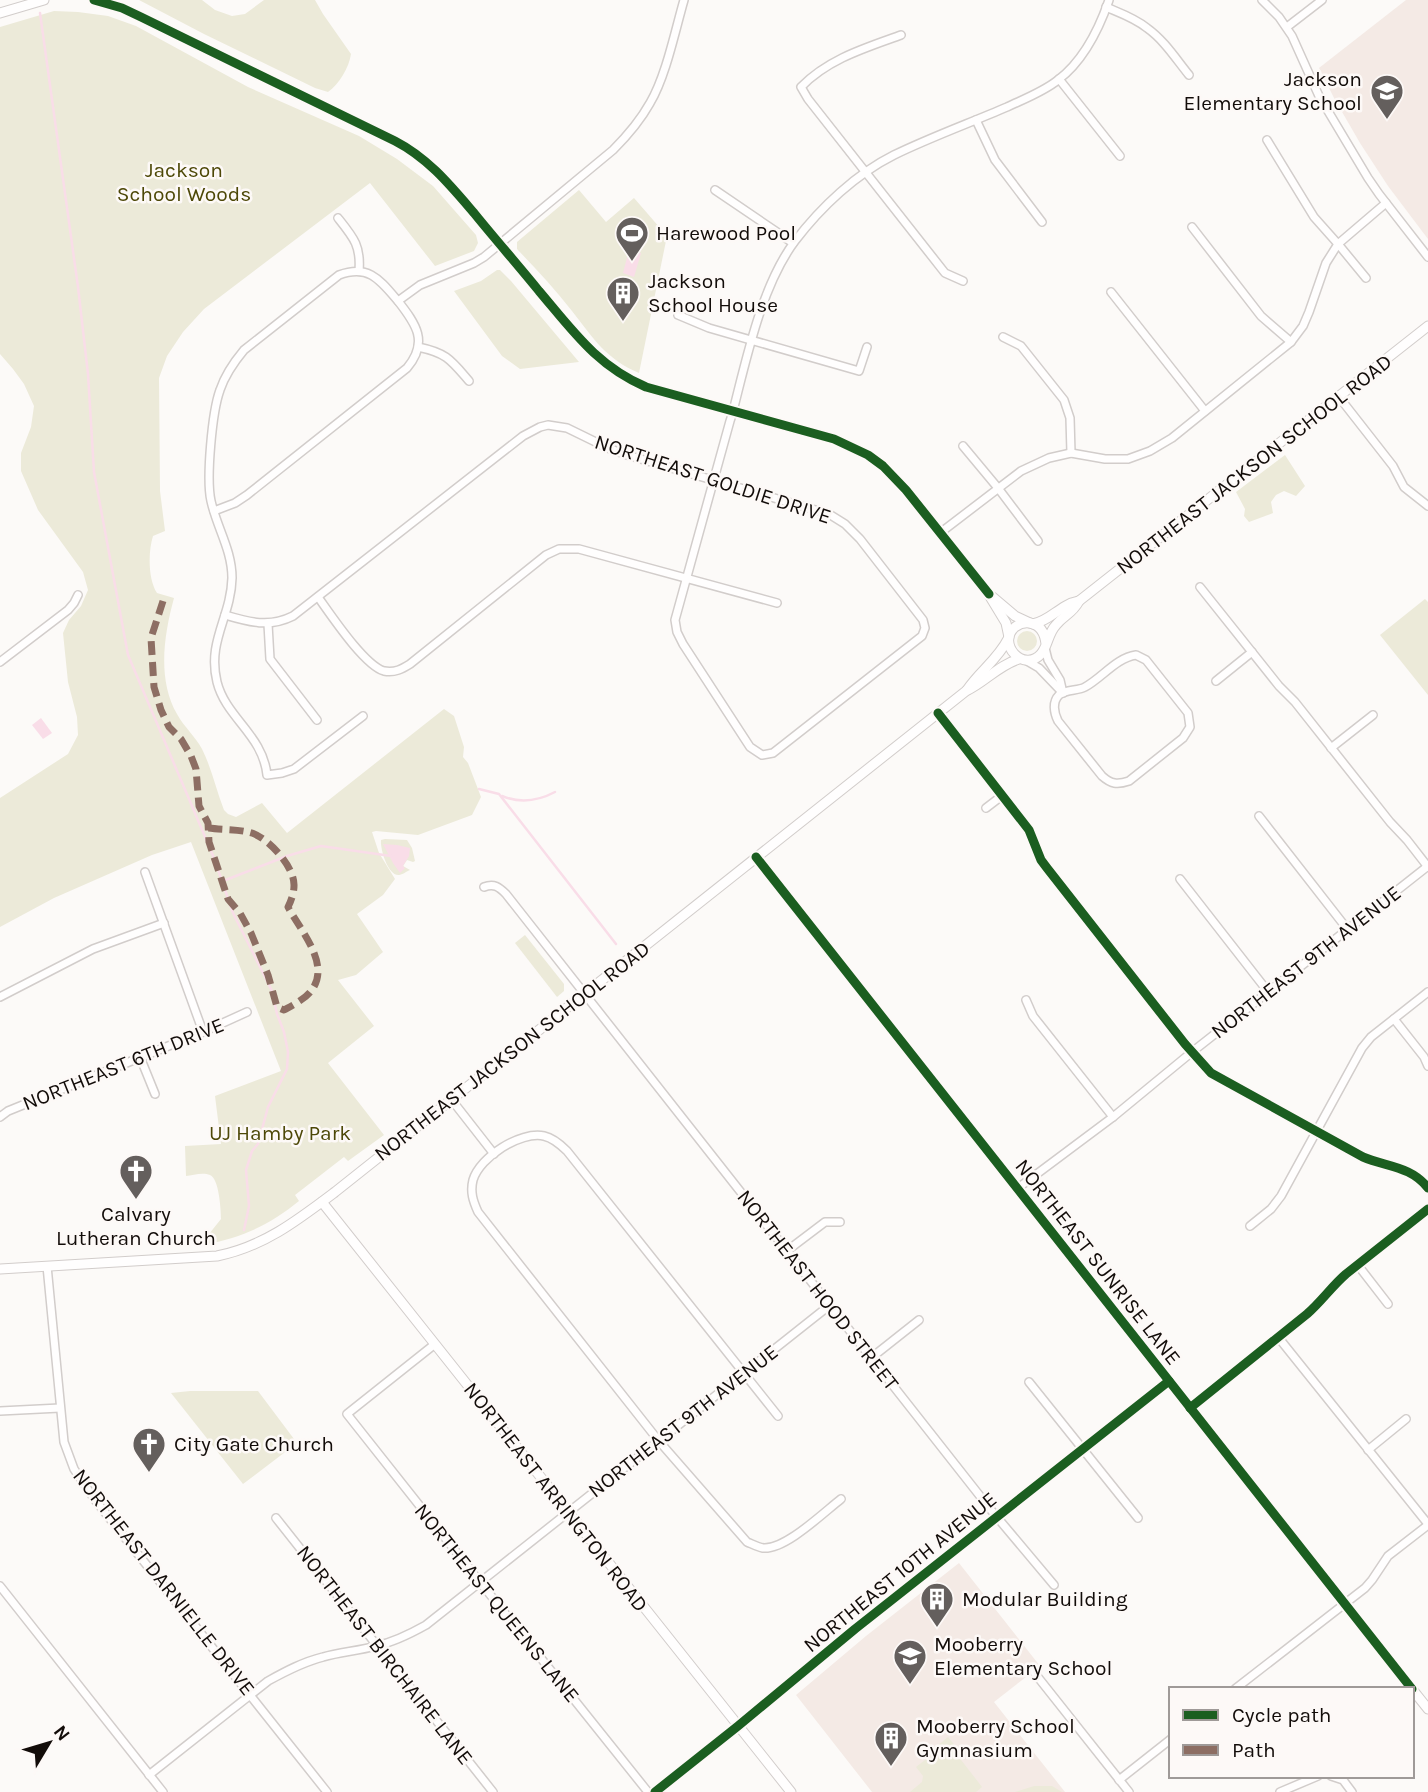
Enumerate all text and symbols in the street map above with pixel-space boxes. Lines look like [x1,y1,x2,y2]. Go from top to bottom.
place label: Jackson Elementary School [1184,67,1362,115]
school or university icon: Jackson Elementary School [1368,72,1406,121]
park label: Jackson School Woods [117,158,251,206]
sports icon: Harewood Pool [613,214,651,263]
place label: Harewood Pool [656,221,796,245]
place label: Jackson School House [648,269,778,317]
building icon: Jackson School House [604,274,642,323]
street label: NORTHEAST JACKSON SCHOOL ROAD [1111,349,1397,579]
street label: NORTHEAST GOLDIE DRIVE [592,429,834,529]
street label: NORTHEAST 9TH AVENUE [1206,880,1406,1044]
street label: NORTHEAST JACKSON SCHOOL ROAD [369,936,655,1166]
street label: NORTHEAST 6TH DRIVE [19,1013,227,1115]
park label: UJ Hamby Park [209,1121,351,1145]
church icon: Calvary Lutheran Church [117,1152,155,1201]
street label: NORTHEAST SUNRISE LANE [1010,1154,1186,1370]
street label: NORTHEAST HOOD STREET [732,1185,904,1395]
place label: Calvary Lutheran Church [56,1202,216,1250]
street label: NORTHEAST 9TH AVENUE [583,1339,783,1503]
street label: NORTHEAST ARRINGTON ROAD [459,1377,653,1617]
church icon: City Gate Church [130,1425,168,1474]
place label: City Gate Church [174,1432,334,1456]
street label: NORTHEAST DARNIELLE DRIVE [68,1464,260,1700]
street label: NORTHEAST 10TH AVENUE [799,1487,1001,1657]
street label: NORTHEAST QUEENS LANE [409,1499,585,1707]
street label: NORTHEAST BIRCHAIRE LANE [292,1541,478,1769]
building icon: Modular Building [918,1580,956,1629]
place label: Modular Building [962,1587,1128,1611]
place label: Mooberry Elementary School [934,1632,1112,1680]
school or university icon: Mooberry Elementary School [891,1637,929,1686]
legend [1169,1687,1414,1778]
text: Cycle path [1232,1703,1332,1727]
north arrow [14,1708,84,1778]
place label: Mooberry School Gymnasium [916,1714,1075,1762]
building icon: Mooberry School Gymnasium [872,1719,910,1768]
text: N [49,1721,74,1745]
text: Path [1232,1738,1276,1762]

